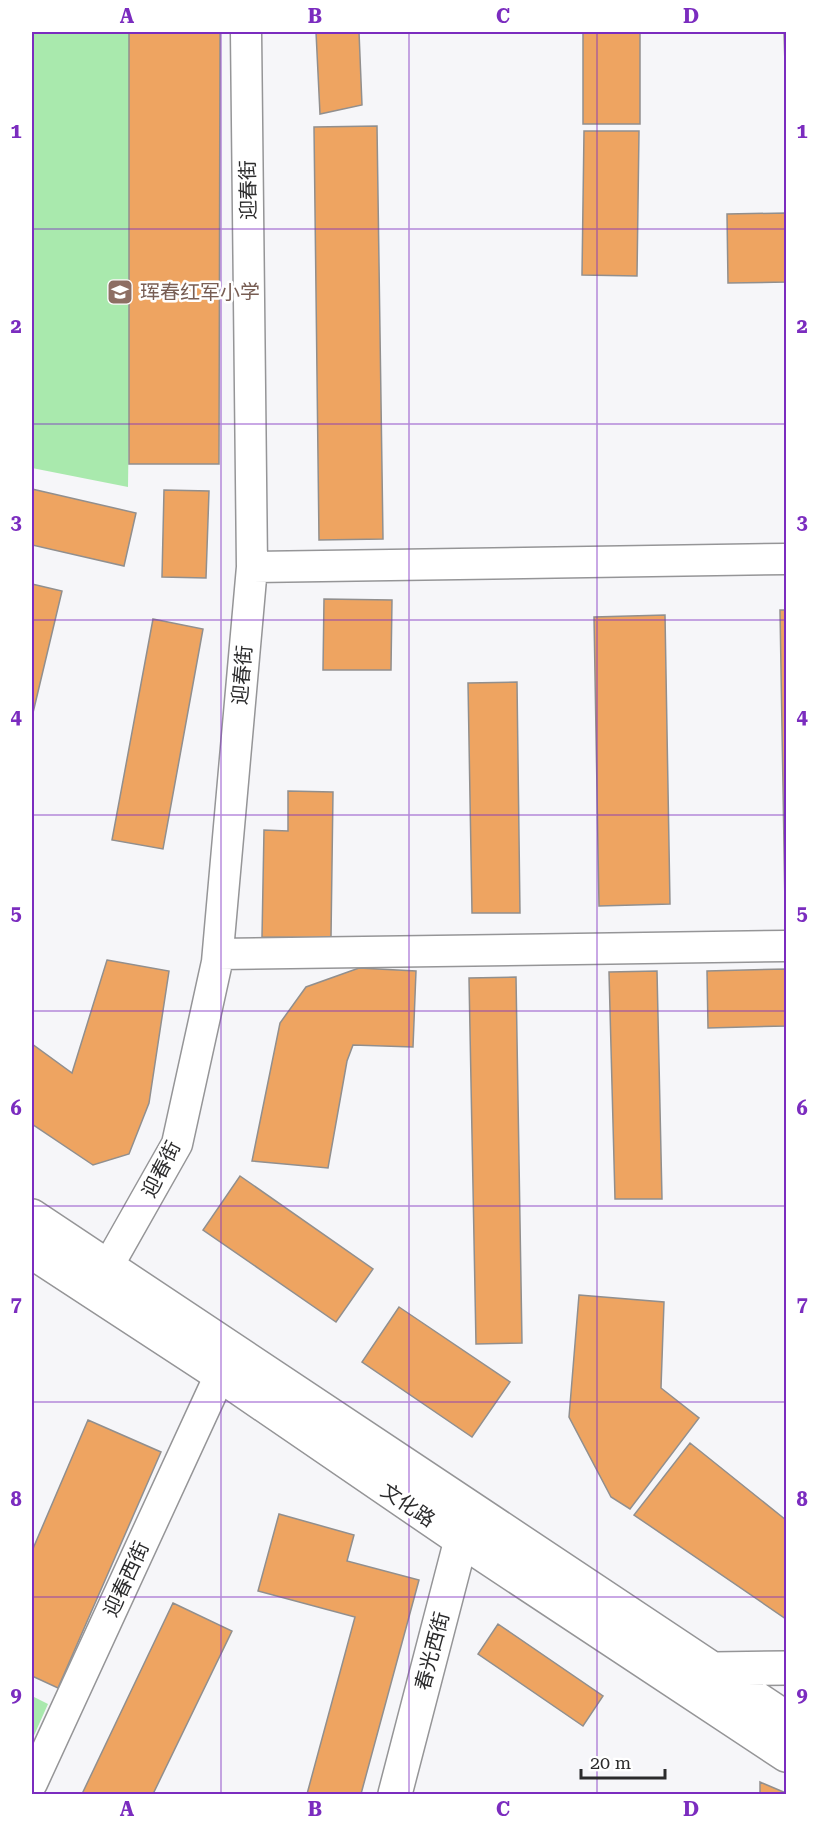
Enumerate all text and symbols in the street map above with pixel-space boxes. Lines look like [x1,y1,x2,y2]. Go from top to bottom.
text: A [120,4,135,28]
text: B [308,4,322,28]
text: C [496,4,510,28]
text: D [683,4,699,28]
text: 1 [10,119,22,143]
text: 1 [796,119,808,143]
street label: 迎春街 [235,160,261,220]
school or university icon: 珲春红军小学 [105,277,135,307]
place label: 珲春红军小学 [140,280,260,304]
text: 2 [10,314,22,338]
text: 2 [796,314,808,338]
text: 3 [10,510,22,534]
text: 3 [796,510,808,534]
street label: 迎春街 [227,644,257,706]
text: 4 [10,705,22,729]
text: 4 [796,705,808,729]
text: 5 [10,901,22,925]
text: 5 [796,901,808,925]
text: 6 [10,1096,22,1120]
text: 6 [796,1096,808,1120]
street label: 迎春街 [137,1137,185,1201]
text: 7 [10,1292,22,1316]
text: 7 [796,1292,808,1316]
street label: 文化路 [376,1478,440,1532]
text: 8 [10,1487,22,1511]
text: 8 [796,1487,808,1511]
street label: 迎春西街 [98,1538,154,1620]
street label: 春光西街 [410,1609,454,1693]
text: 9 [10,1683,22,1707]
text: 9 [796,1683,808,1707]
scale bar [581,1742,665,1780]
text: 20 m [590,1752,631,1773]
text: A [120,1797,135,1821]
text: B [308,1797,322,1821]
text: C [496,1797,510,1821]
text: D [683,1797,699,1821]

